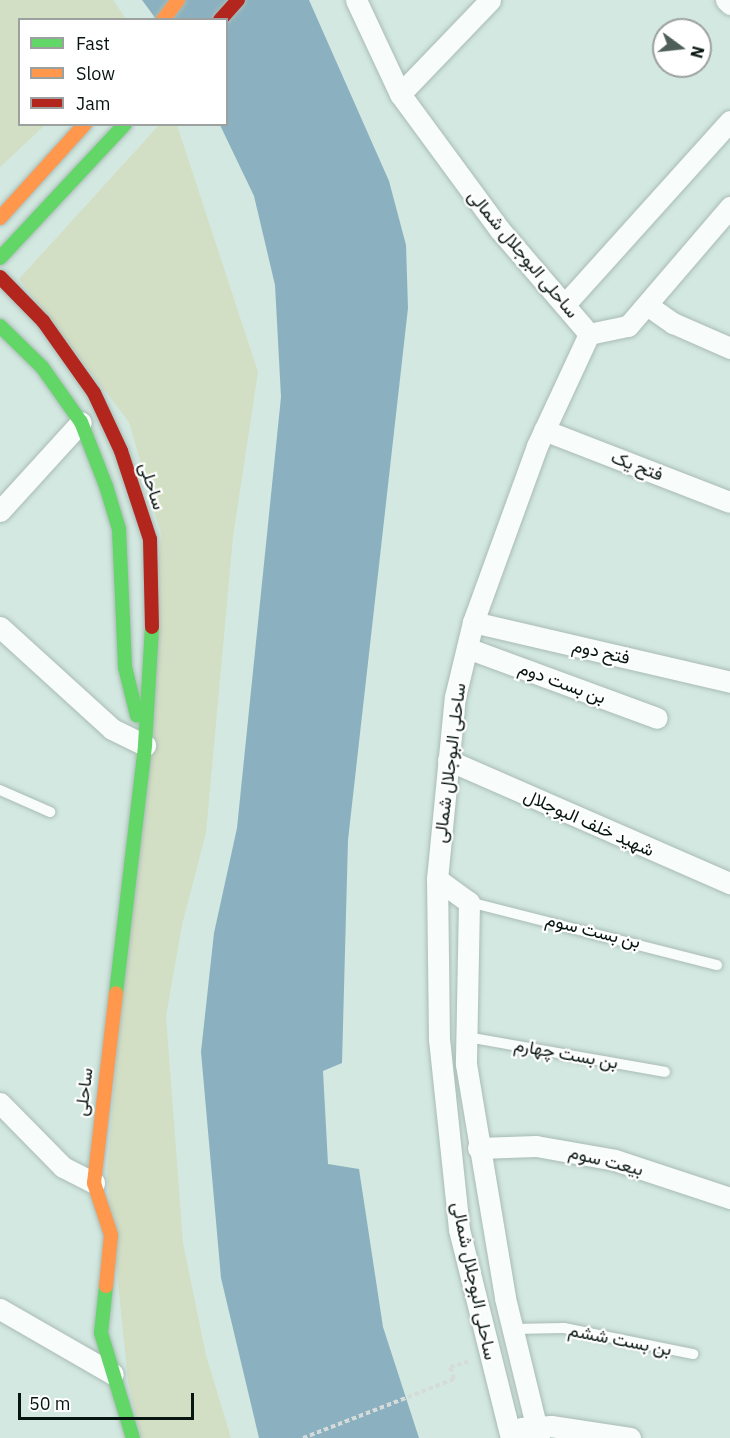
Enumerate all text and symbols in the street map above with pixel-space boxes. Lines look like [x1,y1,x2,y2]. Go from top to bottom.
legend [18,18,228,126]
north arrow [652,18,712,78]
text: Fast [76,32,110,55]
text: N [686,44,709,60]
text: Slow [76,62,115,85]
text: Jam [76,92,111,115]
street label: ساحلی البوجلال شمالی [463,185,583,323]
street label: فتح یک [608,446,666,486]
street label: ساحلی [134,460,170,512]
street label: فتح دوم [570,635,632,669]
street label: بن بست دوم [515,657,609,709]
street label: ساحلی البوجلال شمالی [429,682,471,844]
street label: شهید خلف البوجلال [521,785,657,861]
street label: بن بست سوم [543,909,643,953]
street label: بن بست چهارم [512,1034,620,1074]
street label: ساحلی [70,1067,98,1117]
street label: بیعت سوم [567,1141,645,1181]
street label: ساحلی البوجلال شمالی [447,1200,501,1362]
street label: بن بست ششم [566,1319,674,1361]
scale bar [21,1381,196,1419]
text: 50 m [29,1392,71,1415]

